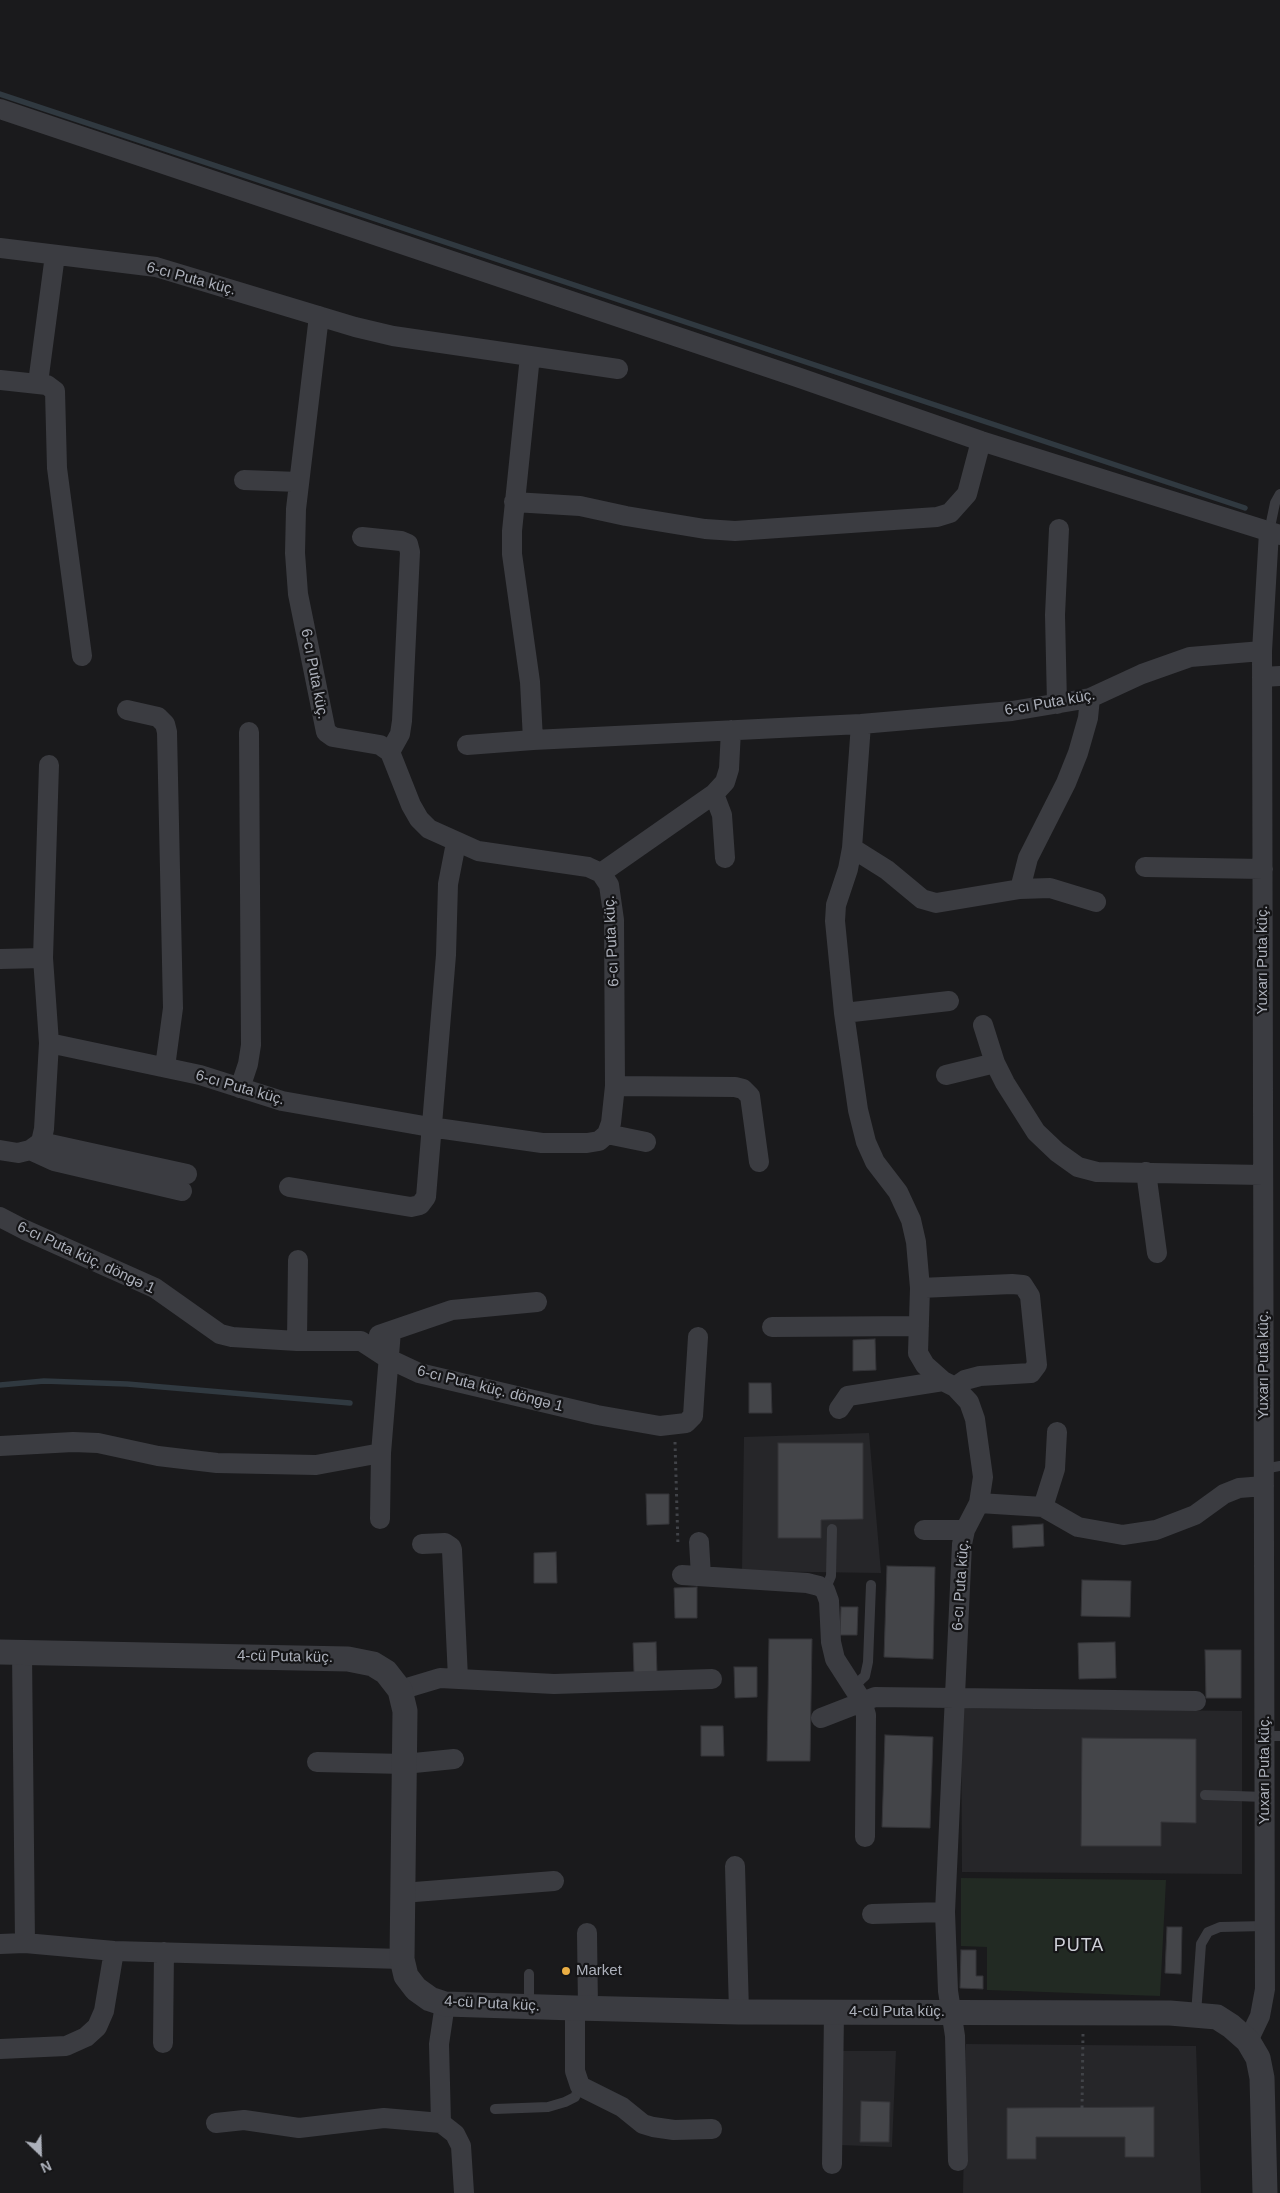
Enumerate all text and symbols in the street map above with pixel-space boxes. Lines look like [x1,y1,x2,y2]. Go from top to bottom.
street label: 6-cı Puta küç. [144,258,238,300]
street label: 6-cı Puta küç. [296,627,332,721]
street label: 6-cı Puta küç. [1003,686,1097,720]
street label: 6-cı Puta küç. [601,895,623,987]
street label: Yuxarı Puta küç. [1254,905,1272,1015]
street label: 6-cı Puta küç. [193,1067,287,1109]
street label: 6-cı Puta küç. döngə 1 [14,1218,158,1298]
street label: Yuxarı Puta küç. [1255,1310,1273,1420]
street label: 6-cı Puta küç. döngə 1 [415,1362,565,1416]
street label: 6-cı Puta küç. [949,1539,973,1631]
street label: 4-cü Puta küç. [237,1647,333,1667]
street label: Yuxarı Puta küç. [1256,1715,1274,1825]
district label: PUTA [1053,1935,1105,1957]
place label: Market [576,1962,622,1980]
marker: Market [560,1965,572,1977]
street label: 4-cü Puta küç. [444,1993,540,2015]
street label: 4-cü Puta küç. [849,2003,945,2021]
north arrow [15,2128,65,2178]
text: N [38,2157,54,2176]

